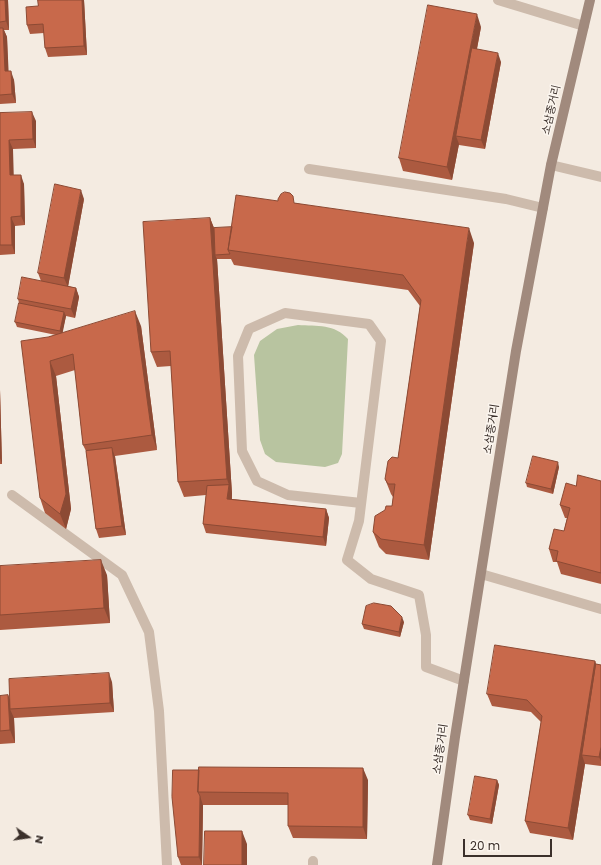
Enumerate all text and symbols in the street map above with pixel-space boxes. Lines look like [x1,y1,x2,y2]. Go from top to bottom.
street label: 소삼종거리 [540,84,564,136]
street label: 소삼종거리 [482,403,502,455]
street label: 소삼종거리 [431,723,451,775]
north arrow [8,817,48,857]
scale bar [465,831,554,857]
text: N [31,834,48,846]
text: 20 m [470,837,500,854]

